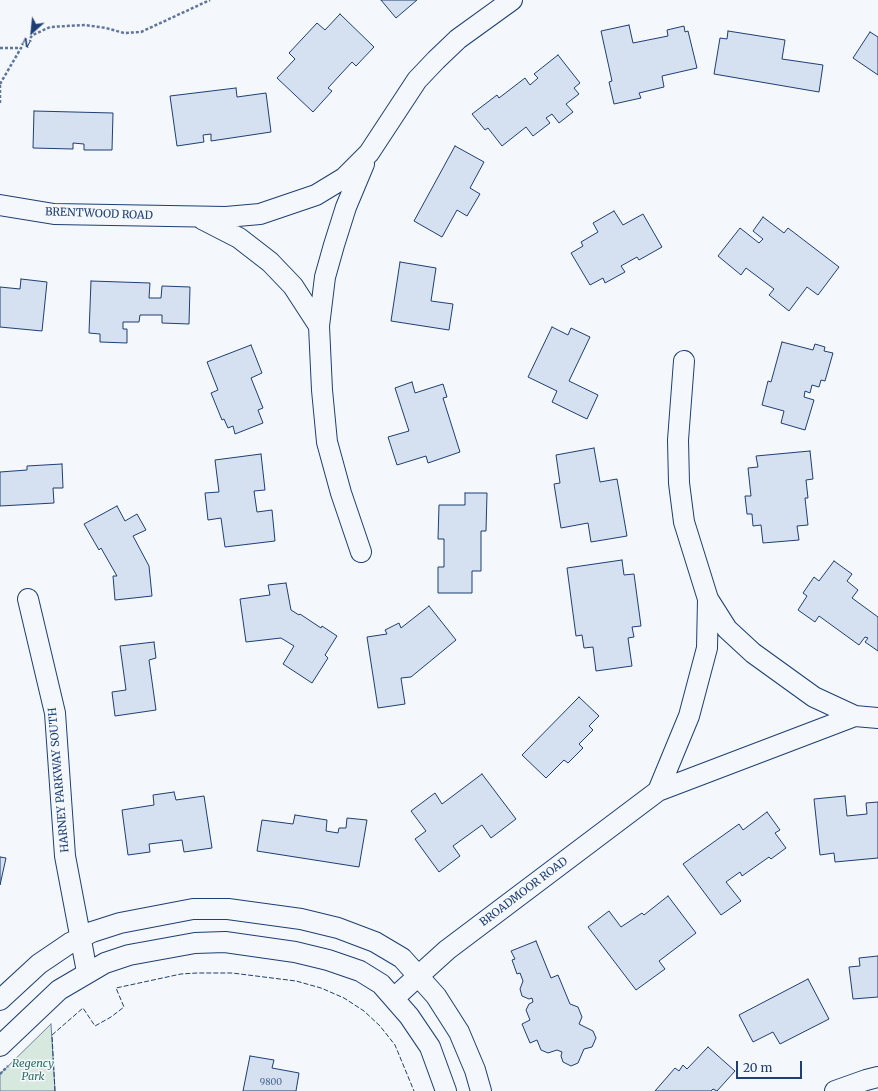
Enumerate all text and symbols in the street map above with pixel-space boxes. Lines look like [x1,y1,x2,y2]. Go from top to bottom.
north arrow [12,12,52,52]
text: N [20,34,34,51]
street label: BRENTWOOD ROAD [45,206,153,222]
street label: HARNEY PARKWAY SOUTH [46,707,72,853]
street label: BROADMOOR ROAD [478,855,570,929]
scale bar [738,1053,804,1079]
park label: Regency Park [12,1057,54,1083]
text: 20 m [743,1060,772,1075]
house number: 9800 [260,1077,282,1087]

